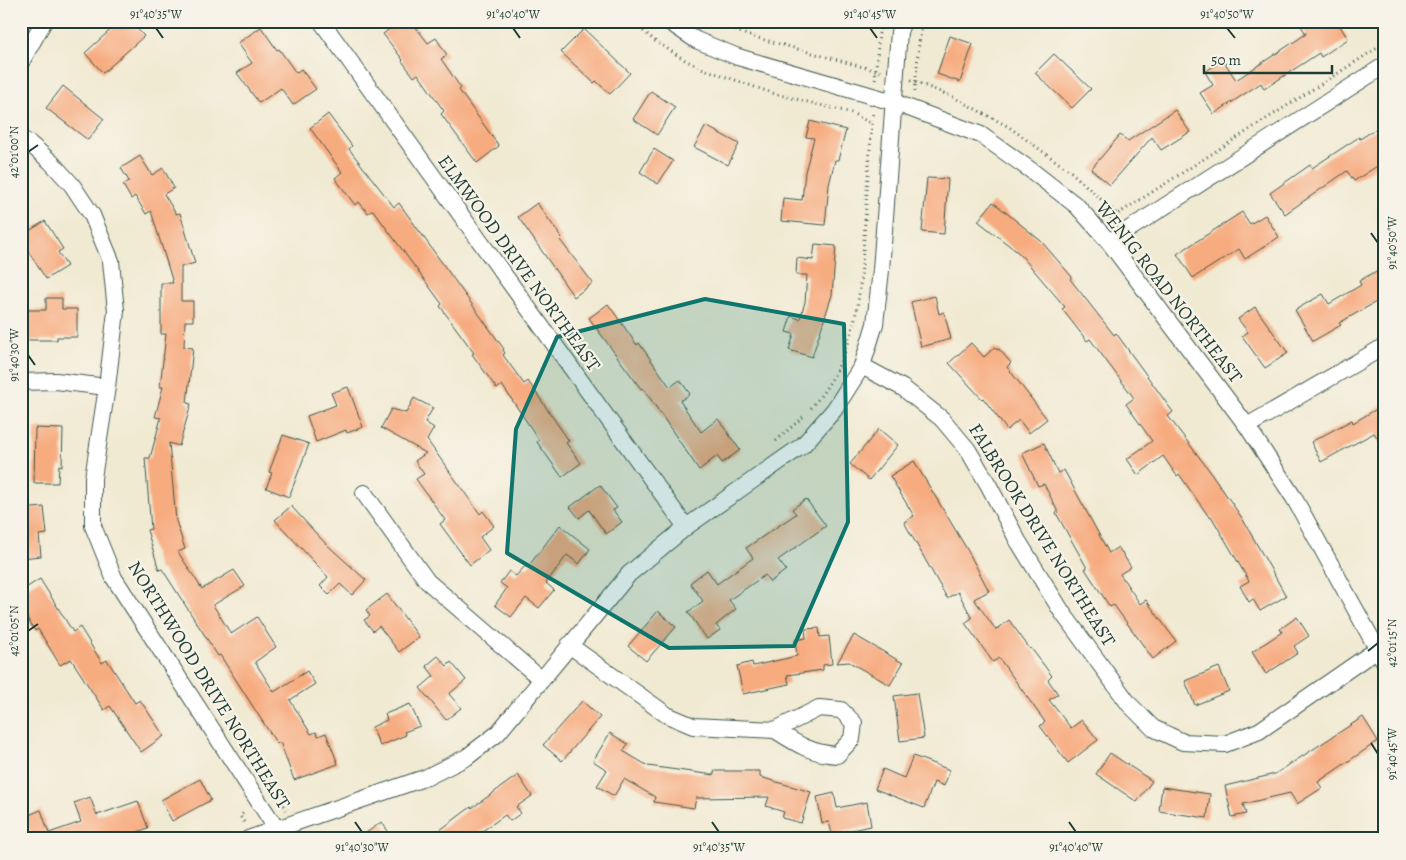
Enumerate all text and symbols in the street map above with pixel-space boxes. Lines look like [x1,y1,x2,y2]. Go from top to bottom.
text: 91°40'35"W [130,6,183,22]
text: 91°40'40"W [486,6,541,22]
text: 91°40'45"W [844,6,897,22]
text: 91°40'50"W [1200,6,1255,22]
scale bar [1204,42,1331,74]
text: 50 m [1211,50,1241,70]
text: 42°01'00"N [6,125,22,178]
street label: ELMWOOD DRIVE NORTHEAST [432,150,607,377]
street label: WENIG ROAD NORTHEAST [1089,195,1249,389]
text: 91°40'50"W [1384,215,1400,270]
text: 91°40'30"W [6,328,22,382]
street label: FALBROOK DRIVE NORTHEAST [962,418,1122,652]
street label: NORTHWOOD DRIVE NORTHEAST [122,556,297,815]
text: 42°01'05"N [6,605,22,657]
text: 42°01'15"N [1384,618,1400,667]
text: 91°40'45"W [1384,727,1400,780]
text: 91°40'30"W [335,839,389,855]
text: 91°40'35"W [693,839,746,855]
text: 91°40'40"W [1049,839,1104,855]

